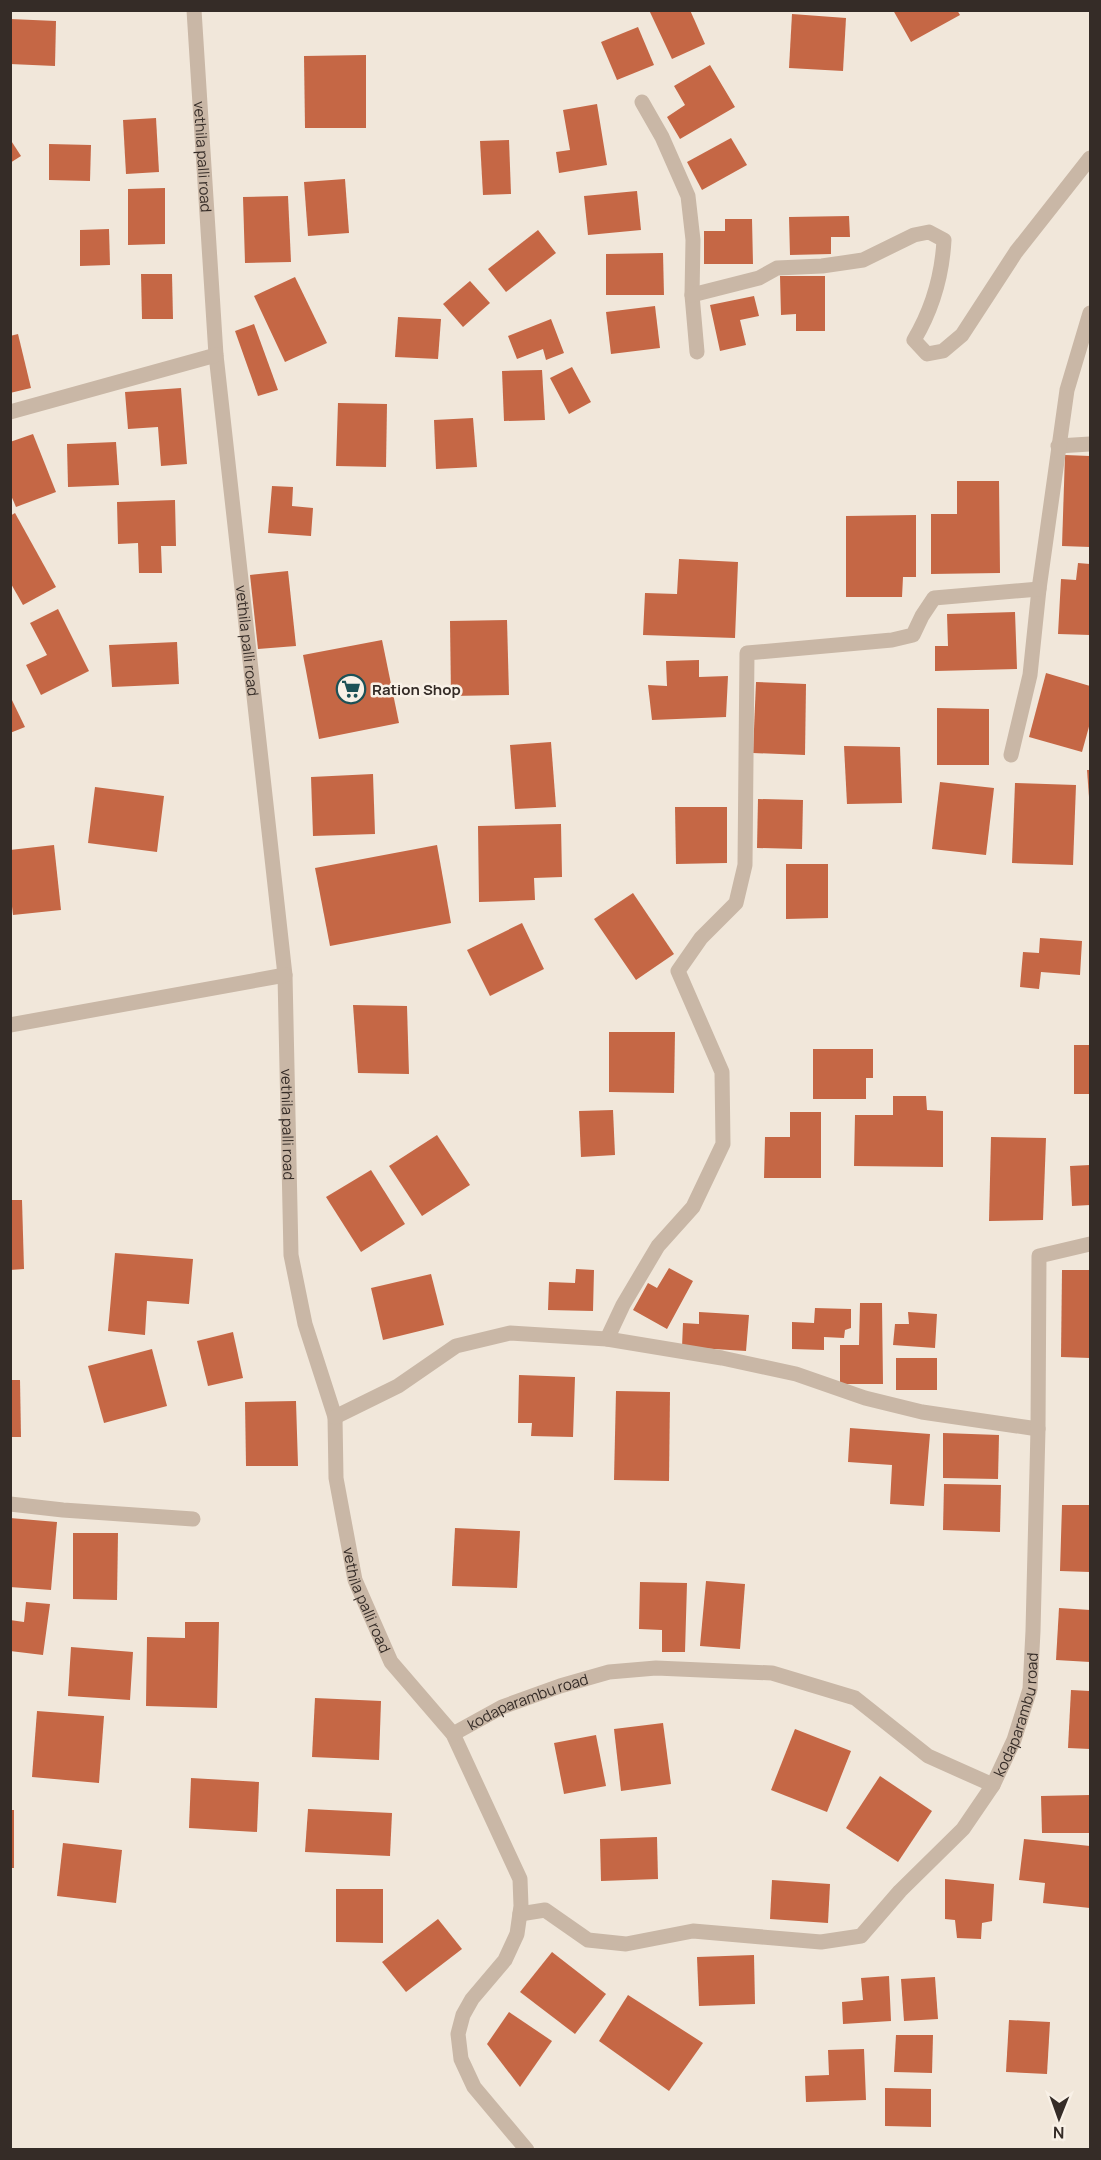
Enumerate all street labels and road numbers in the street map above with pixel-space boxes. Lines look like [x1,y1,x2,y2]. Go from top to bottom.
street label: vethila palli road [189,100,217,213]
street label: vethila palli road [231,584,264,697]
street label: vethila palli road [277,1068,300,1180]
street label: vethila palli road [339,1545,396,1656]
street label: kodaparambu road [988,1652,1042,1780]
street label: kodaparambu road [463,1668,591,1735]

